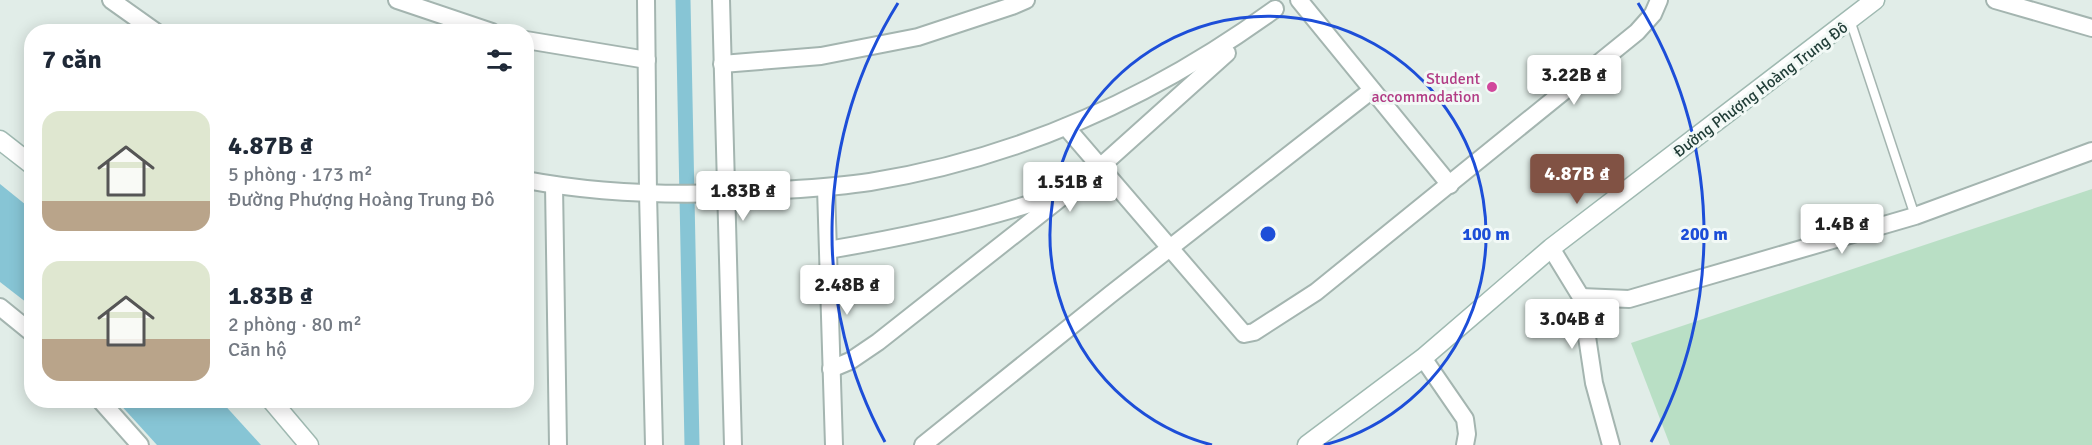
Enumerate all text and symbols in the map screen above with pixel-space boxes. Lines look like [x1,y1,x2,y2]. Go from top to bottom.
street label: Đường Phượng Hoàng Trung Đô [1669,18,1852,162]
text: 7 căn [42,44,102,76]
icon: filters [483,44,516,77]
pin: 3.22B ₫ [1519,55,1629,106]
text: 3.22B ₫ [1541,62,1607,87]
place label: Student accommodation [1371,69,1480,107]
marker: Student accommodation [1485,80,1499,94]
text: 4.87B ₫ [228,130,313,162]
icon: home [90,135,162,207]
pin: 4.87B ₫ [1522,154,1632,205]
text: 4.87B ₫ [1544,161,1610,186]
text: 5 phòng · 173 m² [228,162,373,187]
pin: 1.51B ₫ [1015,162,1125,213]
text: 1.51B ₫ [1037,169,1103,194]
pin: 1.83B ₫ [688,171,798,222]
text: 1.83B ₫ [710,178,776,203]
text: Đường Phượng Hoàng Trung Đô [228,187,495,212]
pin: 1.4B ₫ [1793,204,1891,255]
text: 1.4B ₫ [1815,211,1869,236]
text: 100 m [1462,223,1510,245]
text: 200 m [1680,223,1728,245]
centre of rings [1258,224,1278,244]
pin: 2.48B ₫ [792,265,902,316]
text: 2.48B ₫ [814,272,880,297]
text: 1.83B ₫ [228,280,313,312]
icon: home [90,285,162,357]
pin: 3.04B ₫ [1517,299,1627,350]
text: 3.04B ₫ [1539,306,1605,331]
text: 2 phòng · 80 m² [228,312,362,337]
text: Căn hộ [228,337,287,362]

